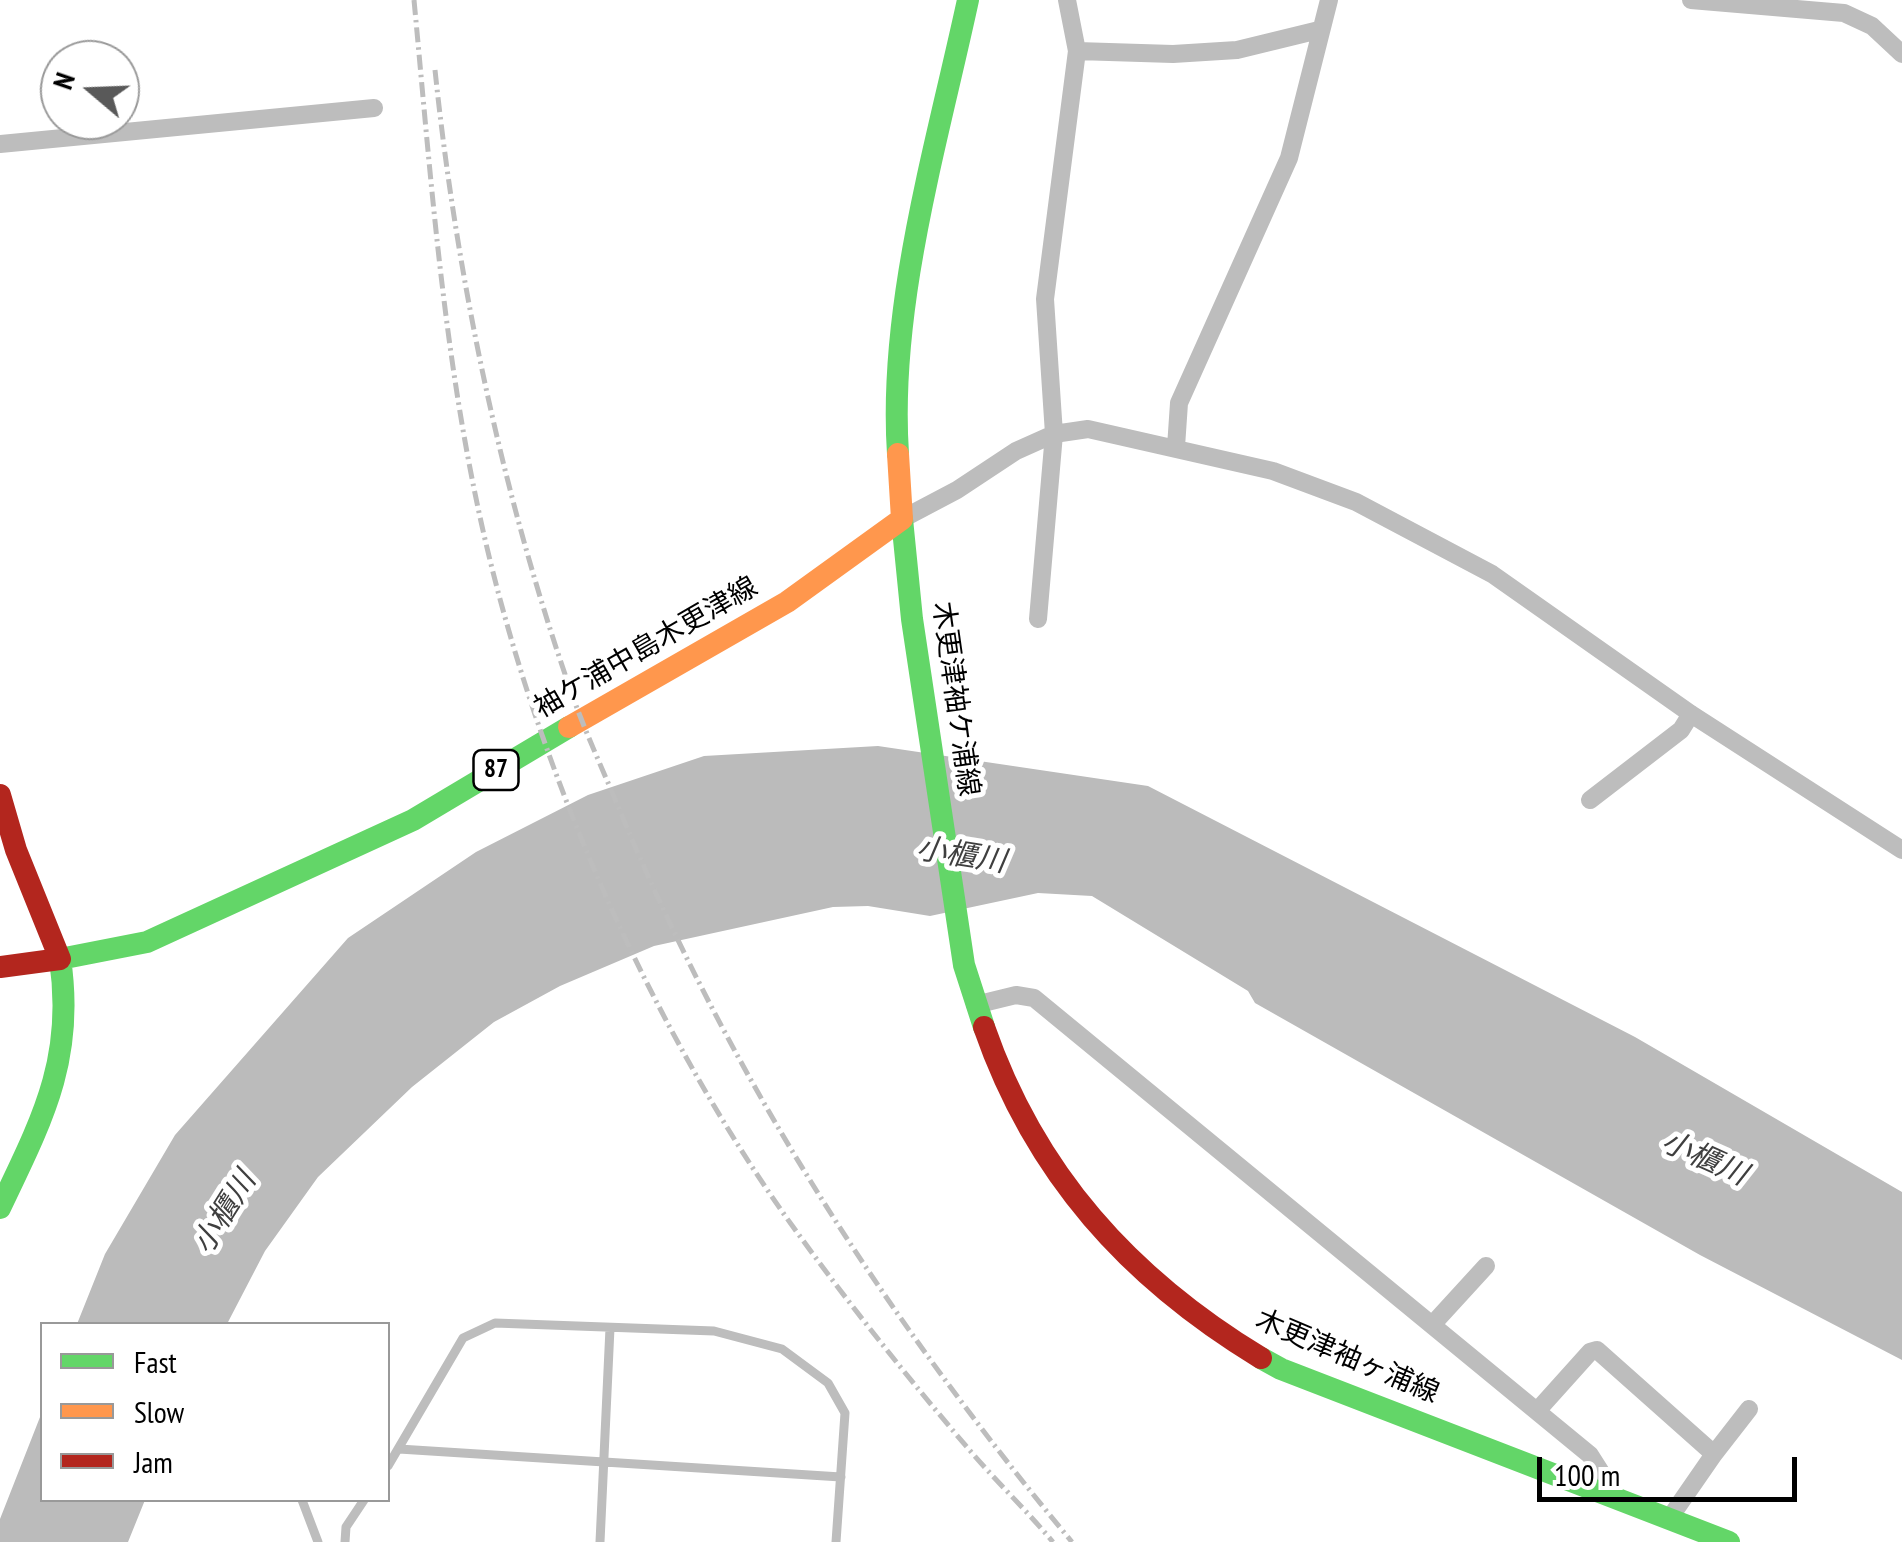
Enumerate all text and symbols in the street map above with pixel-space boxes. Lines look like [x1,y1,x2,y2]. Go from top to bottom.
north arrow [40,40,140,140]
text: N [43,68,83,94]
street label: 袖ケ浦中島木更津線 [528,570,764,726]
street label: 木更津袖ケ浦線 [925,600,985,798]
road number: 87 [474,750,518,790]
water label: 小櫃川 [914,831,1008,881]
water label: 小櫃川 [1656,1124,1752,1194]
water label: 小櫃川 [186,1165,264,1261]
street label: 木更津袖ヶ浦線 [1250,1303,1444,1411]
legend [40,1322,390,1502]
text: Fast [134,1342,177,1381]
text: Slow [134,1392,184,1431]
scale bar [1542,1437,1802,1499]
text: Jam [134,1442,173,1481]
text: 100 m [1554,1455,1620,1494]

